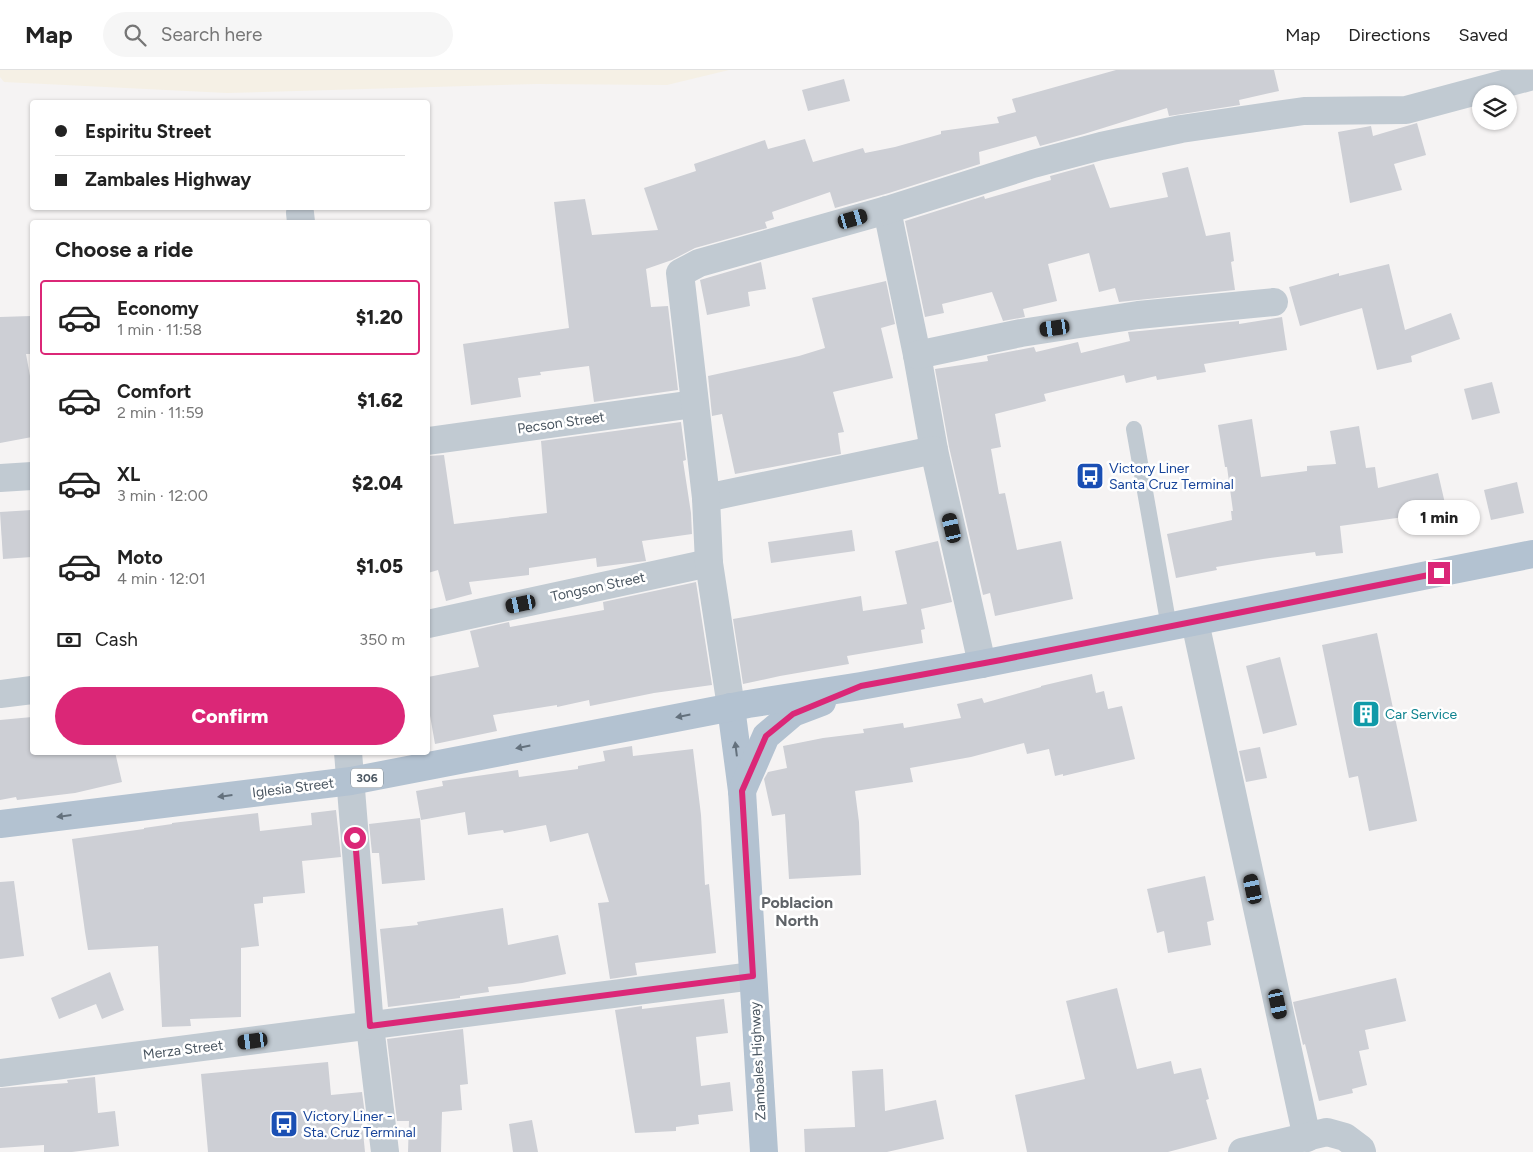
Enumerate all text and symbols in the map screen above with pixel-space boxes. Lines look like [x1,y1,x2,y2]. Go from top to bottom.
search box [103,12,453,57]
text: Map [25,20,73,49]
icon: search [121,21,149,49]
text: Search here [161,23,262,46]
text: Map [1285,24,1320,46]
text: Directions [1348,24,1430,46]
text: Saved [1458,24,1508,46]
map controls [1472,85,1517,130]
button: layers [1472,85,1517,130]
text: Espiritu Street [85,120,212,143]
text: Zambales Highway [85,168,251,191]
car [836,208,869,230]
text: Choose a ride [55,236,193,263]
icon: car [57,295,102,340]
text: Economy [117,297,199,320]
text: $1.20 [356,306,403,329]
car [1039,318,1070,338]
text: 1 min · 11:58 [117,320,202,339]
icon: car [57,378,102,423]
text: Comfort [117,380,192,403]
text: $1.62 [357,389,403,412]
text: 2 min · 11:59 [117,403,204,422]
street label: Pecson Street [516,408,606,438]
place label: Victory Liner Santa Cruz Terminal [1109,460,1234,493]
icon: car [57,461,102,506]
bus stop icon: Victory Liner Santa Cruz Terminal [1075,461,1105,491]
text: XL [117,463,140,486]
text: $2.04 [352,472,403,495]
text: 3 min · 12:00 [117,486,208,505]
callout: 1 min [1398,500,1480,536]
text: 1 min [1420,508,1458,527]
car [941,512,962,544]
icon: car [57,544,102,589]
text: Moto [117,546,163,569]
text: $1.05 [356,555,403,578]
route end [1428,562,1450,584]
text: 4 min · 12:01 [117,569,206,588]
street label: Tongson Street [549,569,647,605]
car [504,594,537,614]
icon: cash [55,626,83,654]
text: Cash [95,628,138,651]
text: 350 m [359,630,405,649]
button: Confirm [55,687,405,745]
building icon: Car Service [1351,699,1381,729]
place label: Car Service [1385,706,1457,723]
one-way arrow [674,713,690,721]
one-way arrow [732,741,740,757]
one-way arrow [515,744,531,752]
road number: 306 [351,768,383,788]
street label: Iglesia Street [251,775,335,801]
one-way arrow [217,792,233,800]
one-way arrow [55,812,71,820]
route start [344,827,366,849]
car [1242,873,1263,905]
district label: Poblacion North [761,893,833,930]
car [1267,988,1288,1020]
street label: Zambales Highway [746,1001,770,1121]
car [237,1032,268,1050]
street label: Merza Street [142,1037,224,1063]
place label: Victory Liner - Sta. Cruz Terminal [303,1108,416,1141]
bus stop icon: Victory Liner - Sta. Cruz Terminal [269,1109,299,1139]

